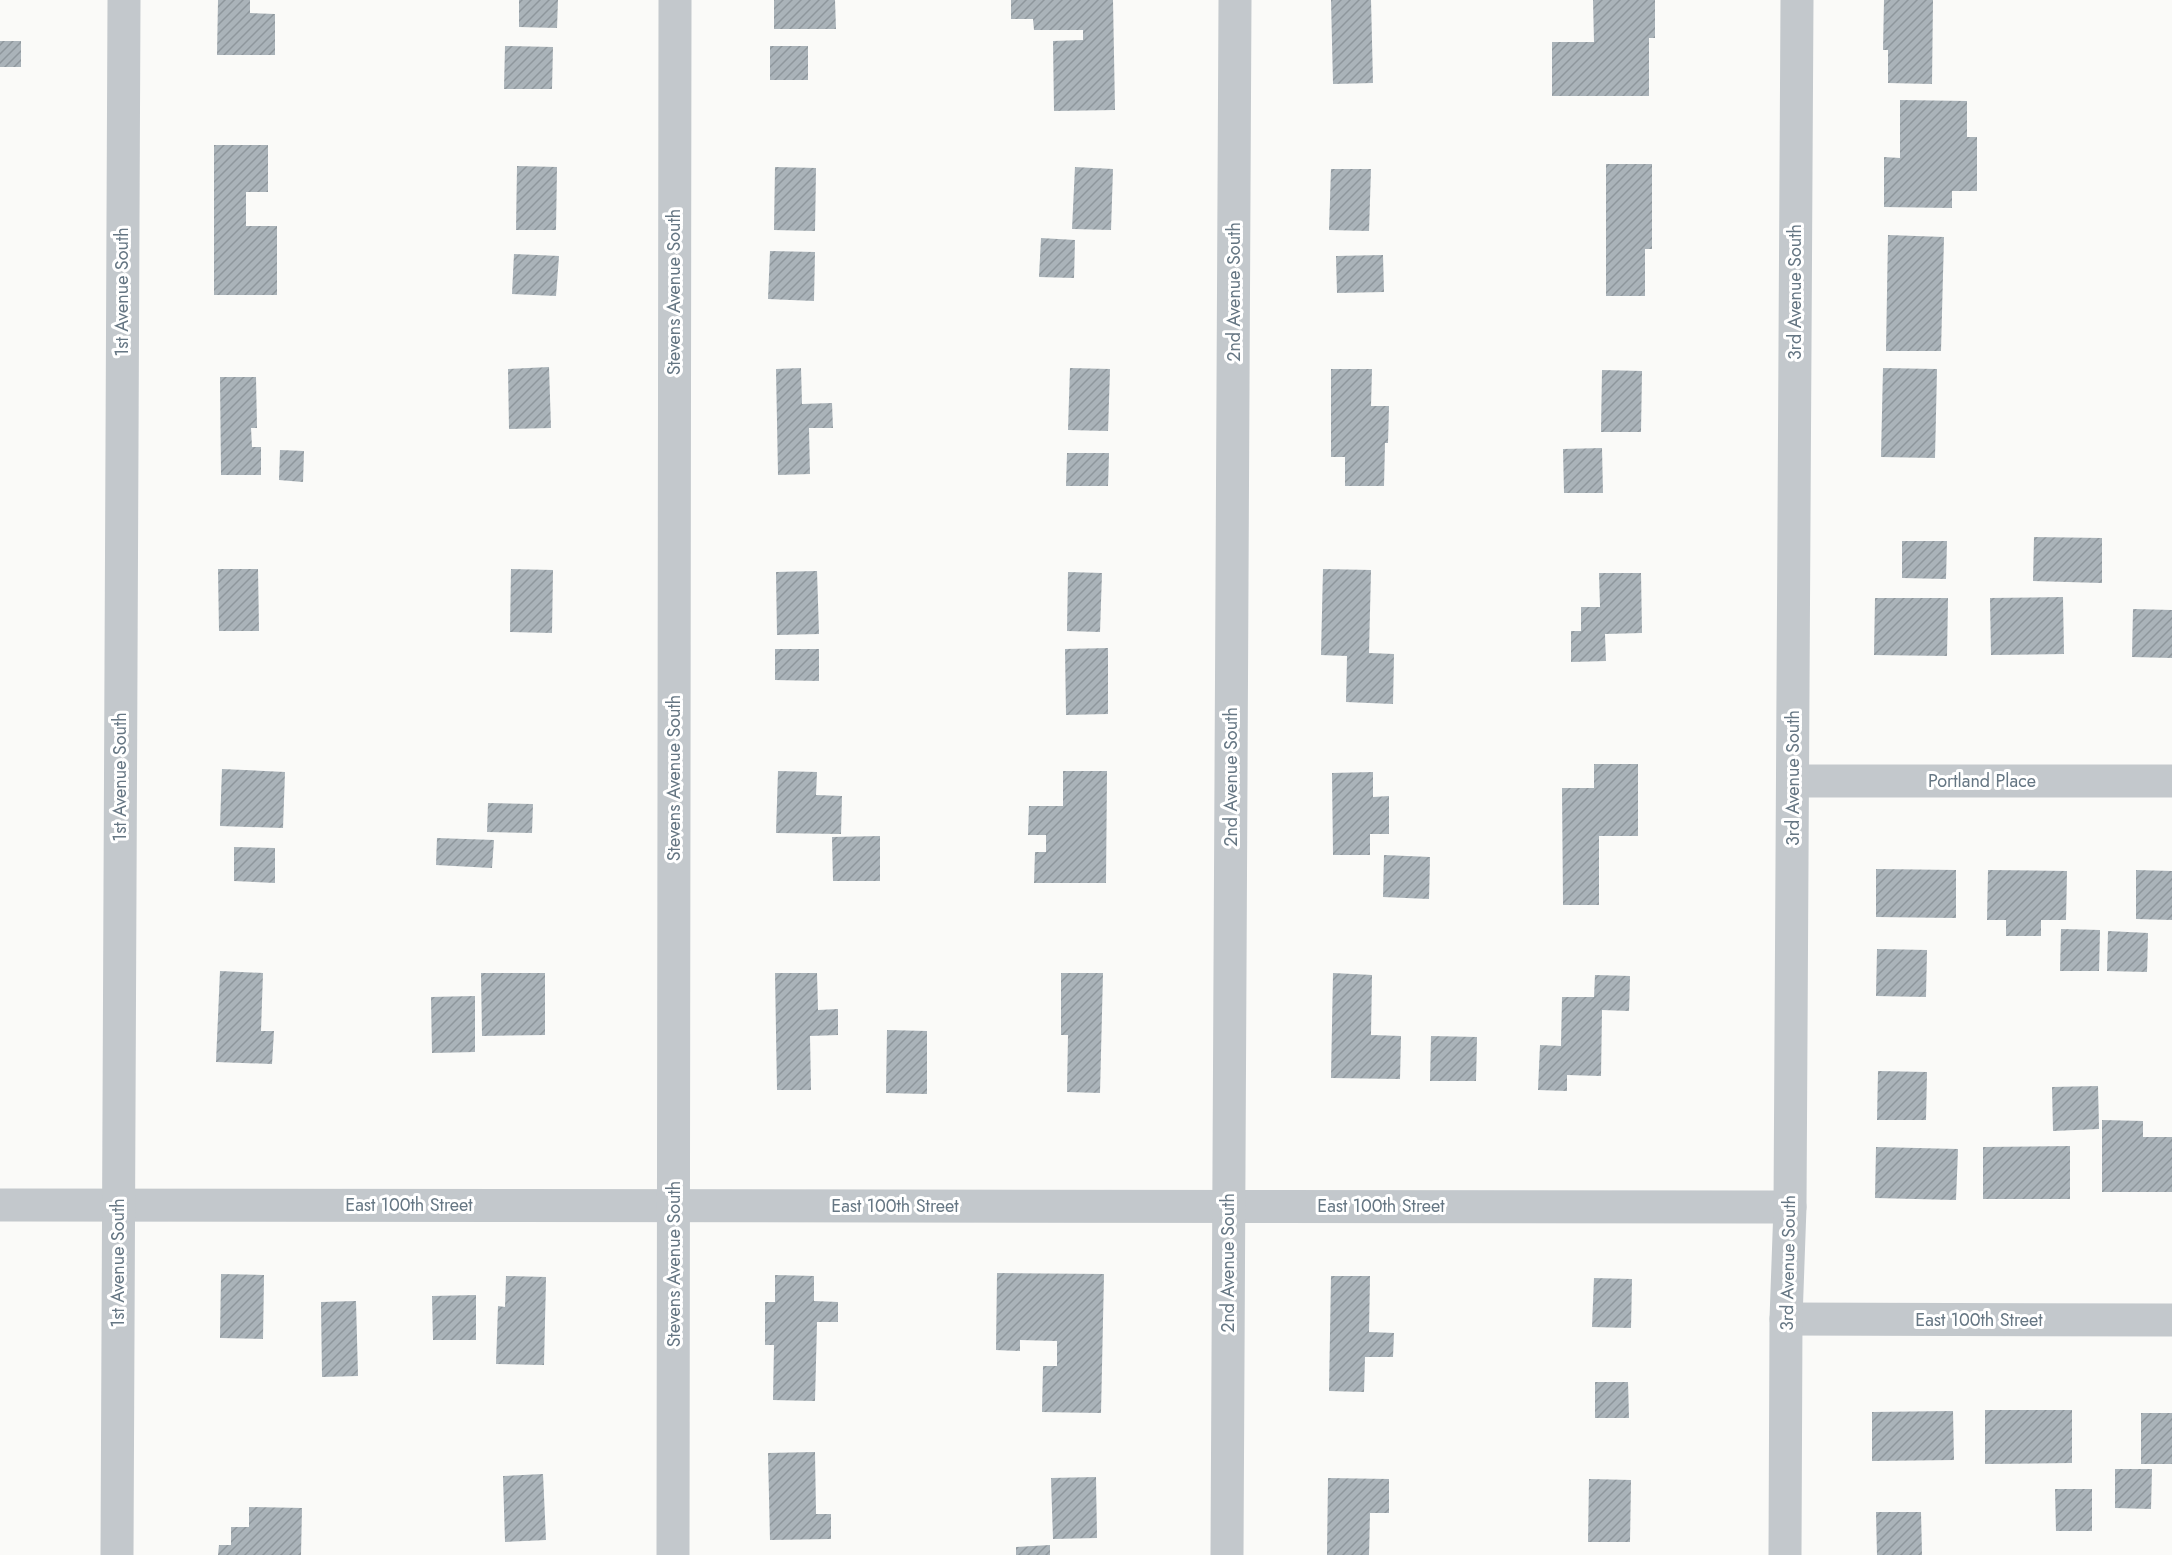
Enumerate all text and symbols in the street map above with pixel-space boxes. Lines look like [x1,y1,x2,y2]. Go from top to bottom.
street label: Stevens Avenue South [661,209,687,375]
street label: 2nd Avenue South [1221,222,1247,362]
street label: 3rd Avenue South [1782,224,1808,360]
street label: 1st Avenue South [109,227,135,357]
street label: Stevens Avenue South [661,695,687,861]
street label: 2nd Avenue South [1218,707,1244,847]
street label: 3rd Avenue South [1780,710,1806,846]
street label: 1st Avenue South [107,712,133,842]
street label: Portland Place [1928,768,2036,794]
street label: Stevens Avenue South [661,1181,687,1347]
street label: East 100th Street [345,1192,473,1218]
street label: East 100th Street [831,1193,959,1219]
street label: 2nd Avenue South [1215,1193,1241,1333]
street label: East 100th Street [1317,1193,1445,1219]
street label: 3rd Avenue South [1774,1195,1802,1331]
street label: 1st Avenue South [105,1198,131,1328]
street label: East 100th Street [1915,1307,2043,1333]

